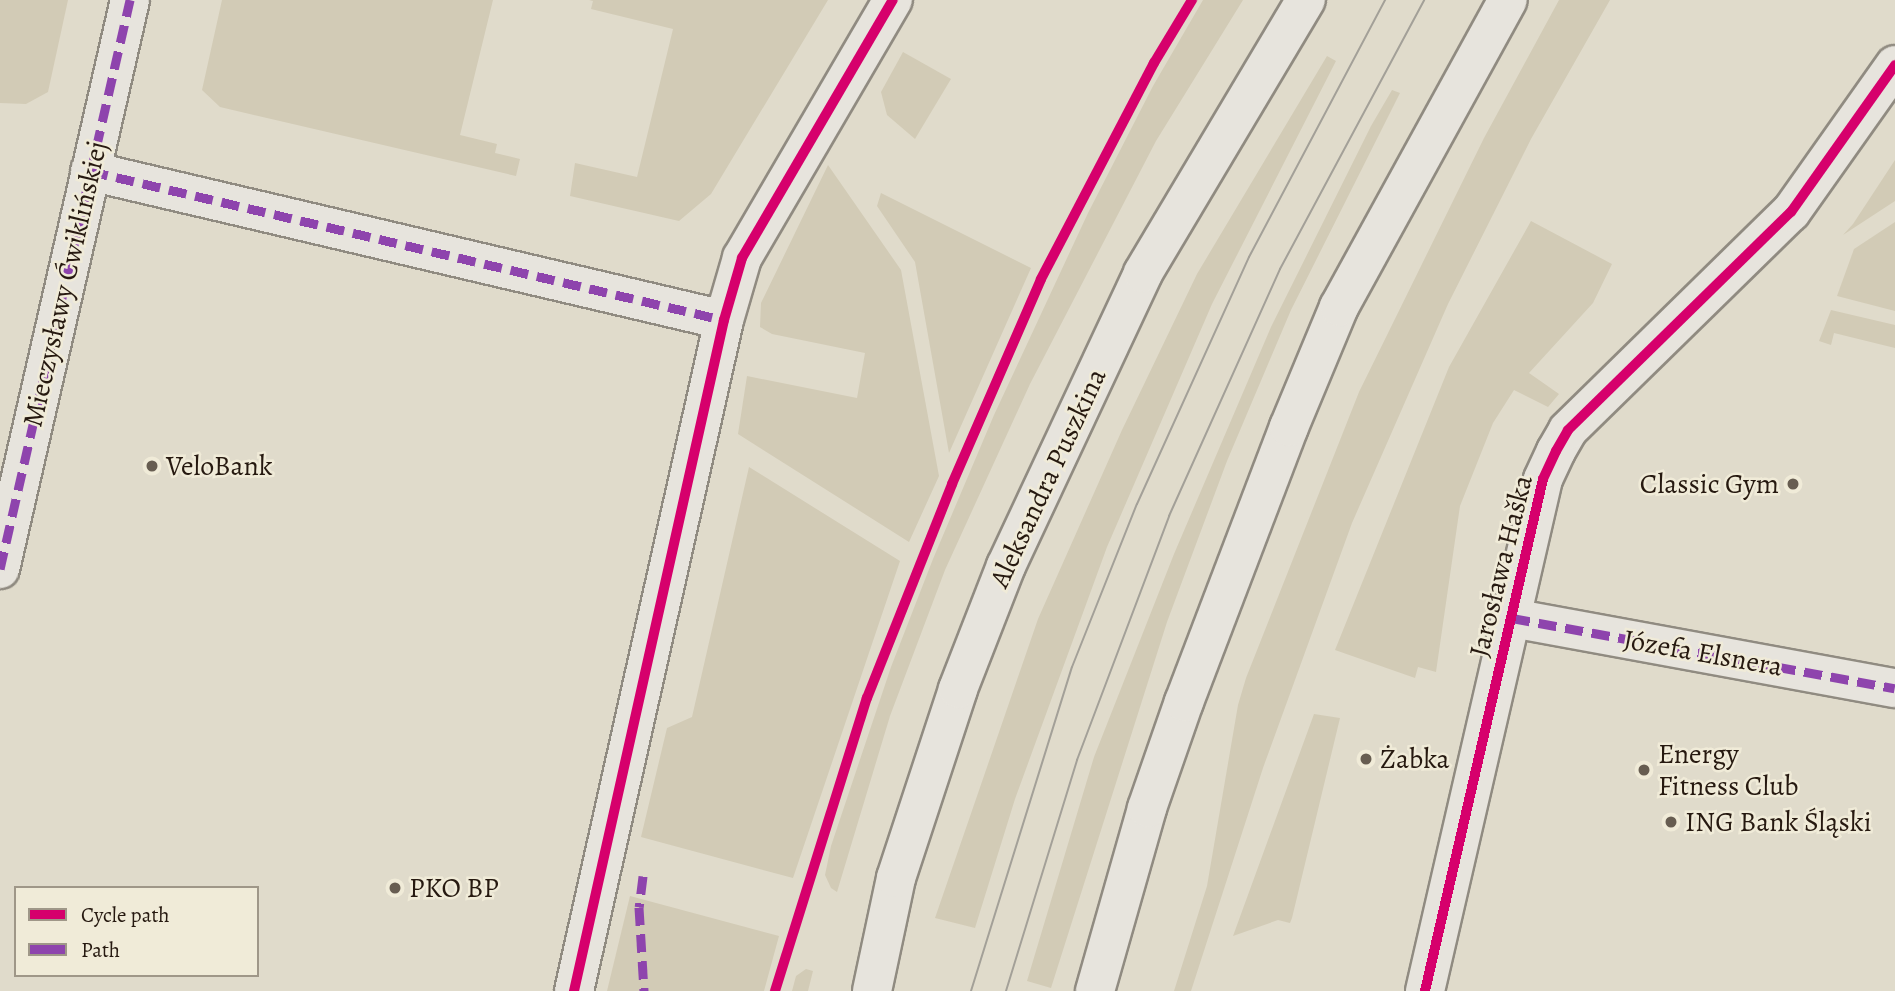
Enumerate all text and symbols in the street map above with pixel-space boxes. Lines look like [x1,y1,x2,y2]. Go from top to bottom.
street label: Mieczysławy Ćwiklińskiej [16,138,114,430]
street label: Aleksandra Puszkina [983,363,1113,593]
place label: VeloBank [166,449,273,483]
marker: VeloBank [144,458,160,474]
place label: Classic Gym [1640,467,1779,501]
street label: Jarosława Haška [1462,472,1540,660]
marker: Classic Gym [1785,476,1801,492]
street label: Józefa Elsnera [1621,622,1785,684]
place label: Energy Fitness Club [1658,737,1799,803]
place label: Żabka [1380,742,1450,776]
marker: Żabka [1358,751,1374,767]
marker: Energy Fitness Club [1636,762,1652,778]
place label: ING Bank Śląski [1685,805,1872,839]
marker: ING Bank Śląski [1663,814,1679,830]
place label: PKO BP [409,871,499,905]
marker: PKO BP [387,880,403,896]
legend [14,886,259,977]
text: Cycle path [81,901,170,929]
text: Path [81,936,120,964]

